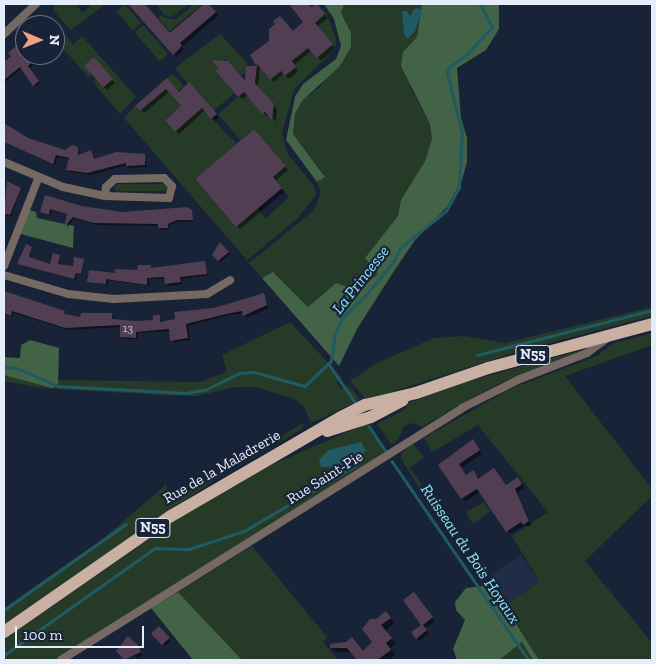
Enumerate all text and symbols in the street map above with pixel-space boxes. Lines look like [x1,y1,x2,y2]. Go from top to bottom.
north arrow [15,15,65,65]
text: N [46,35,63,46]
water label: La Princesse [328,242,394,318]
house number: 13 [123,322,133,336]
road number: N55 [514,344,552,366]
street label: Rue de la Maladrerie [160,426,284,508]
street label: Rue Saint-Pie [284,447,366,509]
water label: Ruisseau du Bois Hoyaux [416,481,524,627]
road number: N55 [134,516,172,540]
scale bar [18,616,146,648]
text: 100 m [23,626,62,644]

